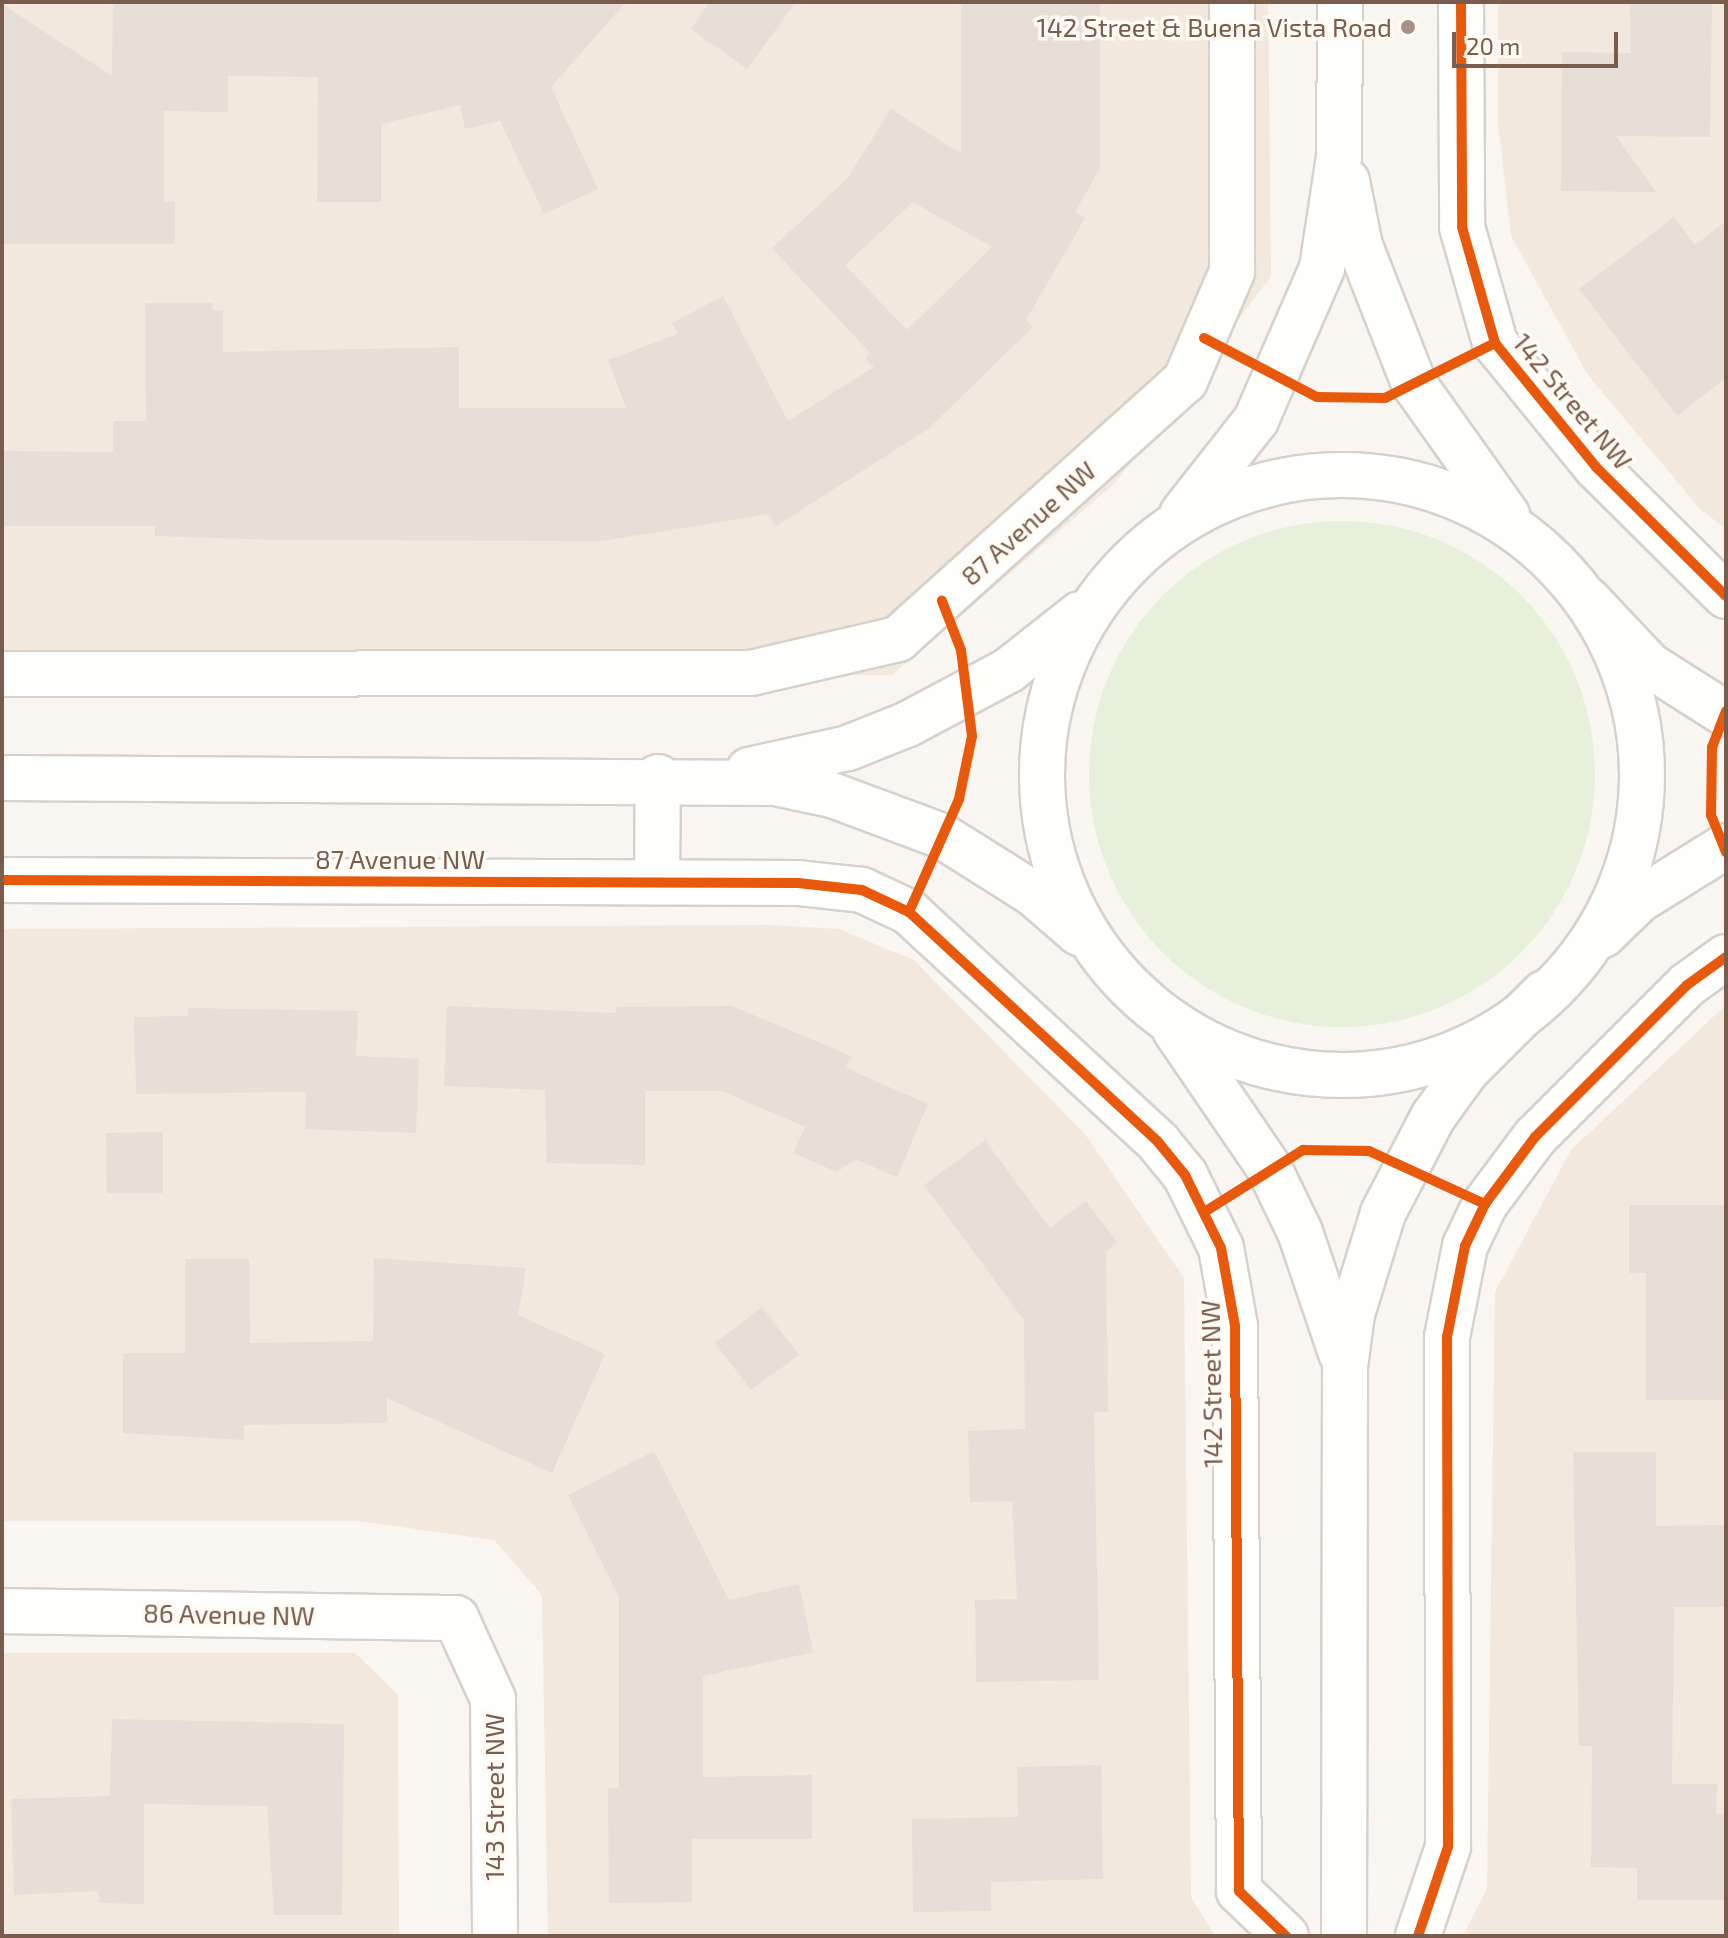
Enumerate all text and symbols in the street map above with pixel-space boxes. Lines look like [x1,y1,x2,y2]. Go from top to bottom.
place label: 142 Street & Buena Vista Road [1036,11,1392,43]
scale bar [1456,16,1622,66]
marker: 142 Street & Buena Vista Road [1399,18,1417,36]
text: 20 m [1466,31,1520,60]
street label: 142 Street NW [1507,327,1639,475]
street label: 87 Avenue NW [954,454,1102,592]
street label: 87 Avenue NW [315,843,485,875]
street label: 142 Street NW [1194,1300,1228,1468]
street label: 86 Avenue NW [143,1597,315,1631]
street label: 143 Street NW [478,1713,510,1881]

